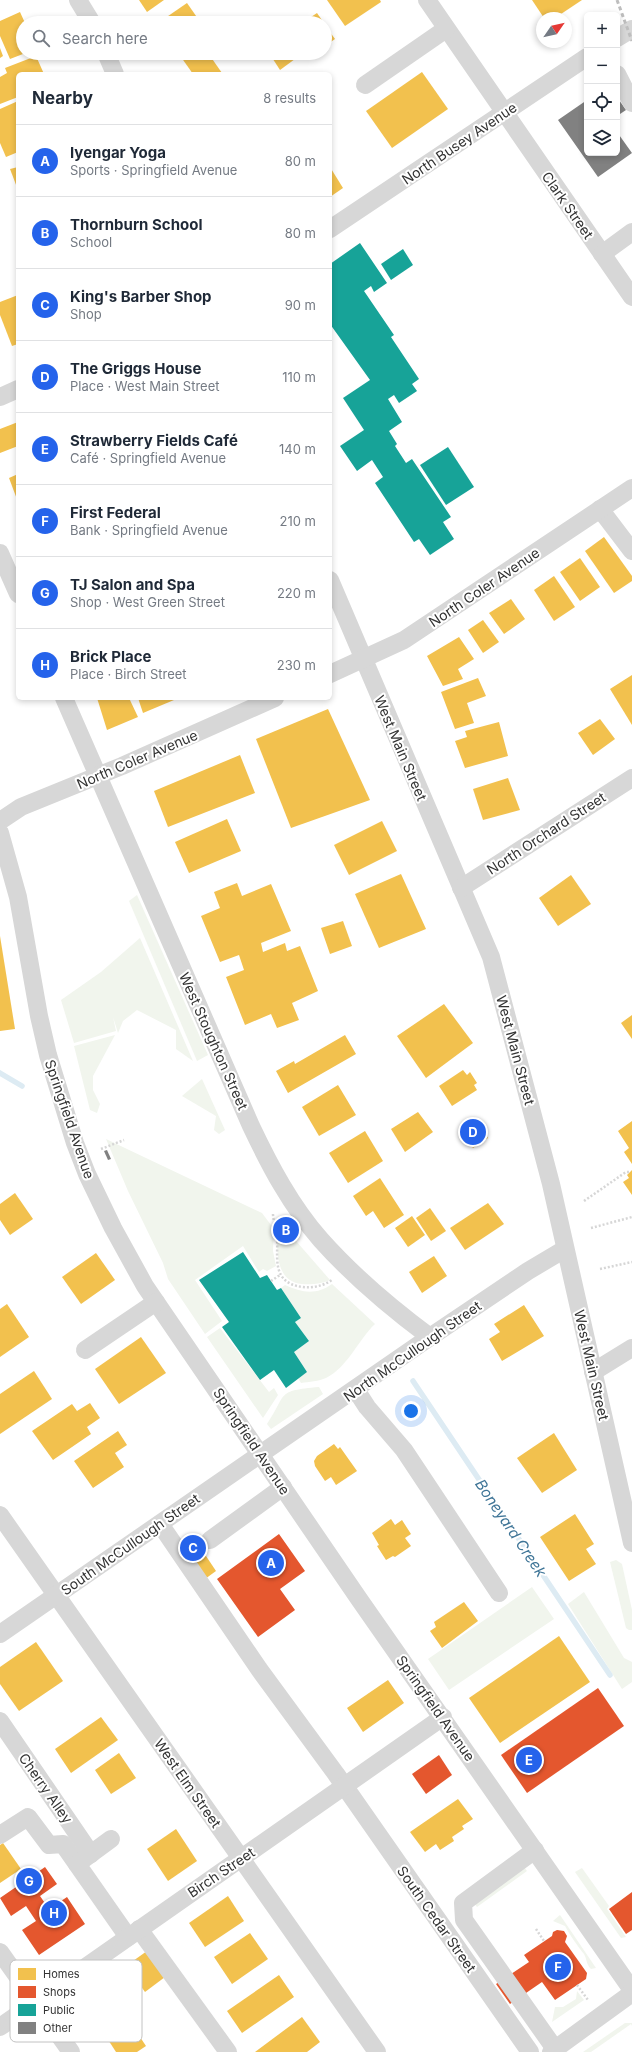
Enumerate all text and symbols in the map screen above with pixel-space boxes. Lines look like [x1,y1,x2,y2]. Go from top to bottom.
north arrow [536,12,572,48]
map controls [584,12,620,156]
button: + [584,12,620,48]
search box [16,16,332,60]
icon: search [30,27,52,49]
text: Search here [62,29,148,48]
button: − [584,48,620,84]
button: locate [584,84,620,120]
text: Nearby [32,88,93,108]
text: 8 results [263,90,316,106]
street label: North Busey Avenue [398,98,520,188]
button: layers [584,120,620,156]
text: Iyengar Yoga [70,143,166,162]
text: A [40,153,50,169]
text: 80 m [285,153,316,169]
text: Sports · Springfield Avenue [70,162,237,178]
street label: Clark Street [539,168,598,242]
text: Thornburn School [70,215,202,234]
text: B [41,225,49,241]
text: 80 m [285,225,316,241]
text: School [70,234,112,250]
text: King's Barber Shop [70,287,212,306]
text: C [40,297,50,313]
text: 90 m [285,297,316,313]
text: Shop [70,306,102,322]
text: The Griggs House [70,359,201,378]
text: D [40,369,50,385]
text: 110 m [282,369,316,385]
text: Place · West Main Street [70,378,220,394]
text: Strawberry Fields Café [70,431,238,450]
text: E [41,441,49,457]
text: 140 m [279,441,316,457]
text: Café · Springfield Avenue [70,450,226,466]
text: First Federal [70,503,161,522]
text: F [41,513,49,529]
text: 210 m [280,513,316,529]
text: Bank · Springfield Avenue [70,522,228,538]
street label: North Coler Avenue [425,544,543,630]
text: TJ Salon and Spa [70,575,195,594]
text: G [40,585,50,601]
text: 220 m [277,585,316,601]
text: Shop · West Green Street [70,594,225,610]
text: Brick Place [70,647,152,666]
text: H [40,657,50,673]
text: 230 m [277,657,316,673]
text: Place · Birch Street [70,666,187,682]
street label: West Main Street [371,693,431,804]
street label: North Coler Avenue [74,726,200,792]
street label: North Orchard Street [483,788,609,878]
street label: West Stoughton Street [176,970,252,1113]
street label: West Main Street [493,993,539,1107]
street label: Springfield Avenue [42,1057,98,1181]
pin: D [460,1117,486,1147]
pin: B [273,1215,299,1245]
street label: North McCullough Street [340,1297,484,1405]
street label: West Main Street [571,1308,613,1422]
street label: Springfield Avenue [210,1384,294,1498]
your location [401,1401,421,1421]
water label: Boneyard Creek [471,1475,551,1581]
street label: South McCullough Street [57,1490,203,1598]
pin: C [180,1533,206,1563]
pin: A [258,1548,284,1578]
street label: Springfield Avenue [393,1652,479,1764]
street label: West Elm Street [151,1735,225,1831]
pin: E [516,1745,542,1775]
street label: Cherry Alley [16,1750,76,1826]
street label: Birch Street [184,1843,258,1901]
street label: South Cedar Street [394,1863,480,1976]
pin: G [16,1866,42,1896]
pin: H [41,1898,67,1928]
pin: F [545,1952,571,1982]
legend [10,1960,142,2042]
text: Homes [43,1967,80,1981]
text: Shops [43,1985,76,1999]
text: Public [43,2003,75,2017]
text: Other [43,2021,72,2035]

